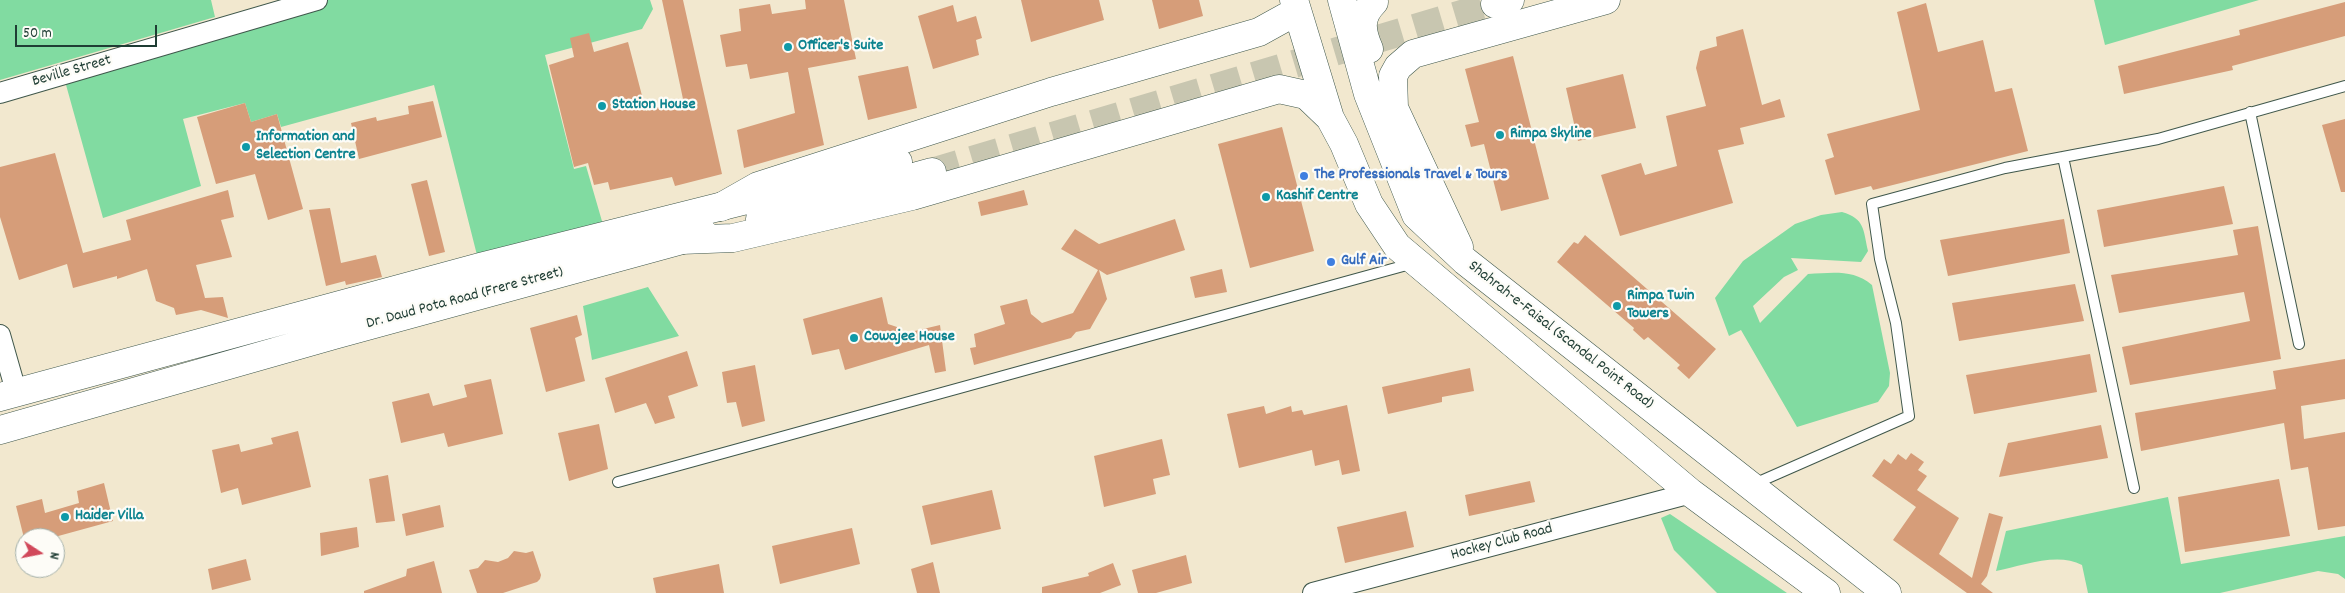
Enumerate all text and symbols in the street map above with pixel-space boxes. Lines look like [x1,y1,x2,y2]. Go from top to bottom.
scale bar [18,15,160,47]
text: 50 m [23,23,52,45]
place label: Officer's Suite [798,37,883,57]
marker: Officer's Suite [782,41,794,53]
street label: Beville Street [30,52,114,92]
place label: Station House [612,96,695,116]
marker: Station House [596,100,608,112]
place label: Rimpa Skyline [1510,125,1592,145]
place label: Information and Selection Centre [256,128,356,166]
marker: Rimpa Skyline [1494,129,1506,141]
marker: Information and Selection Centre [240,141,252,153]
place label: The Professionals Travel & Tours [1314,166,1507,186]
marker: The Professionals Travel & Tours [1298,170,1310,182]
place label: Kashif Centre [1276,187,1358,207]
marker: Kashif Centre [1260,191,1272,203]
place label: Gulf Air [1341,252,1387,272]
marker: Gulf Air [1325,256,1337,268]
street label: Shahrah-e-Faisal (Scandal Point Road) [1463,258,1657,414]
street label: Dr. Daud Pota Road (Frere Street) [364,263,566,335]
place label: Rimpa Twin Towers [1627,287,1694,325]
marker: Rimpa Twin Towers [1611,300,1623,312]
place label: Cowajee House [864,328,955,348]
marker: Cowajee House [848,332,860,344]
place label: Haider Villa [75,507,144,527]
marker: Haider Villa [59,511,71,523]
street label: Hockey Club Road [1449,520,1555,566]
north arrow [15,528,65,578]
text: N [43,550,64,561]

